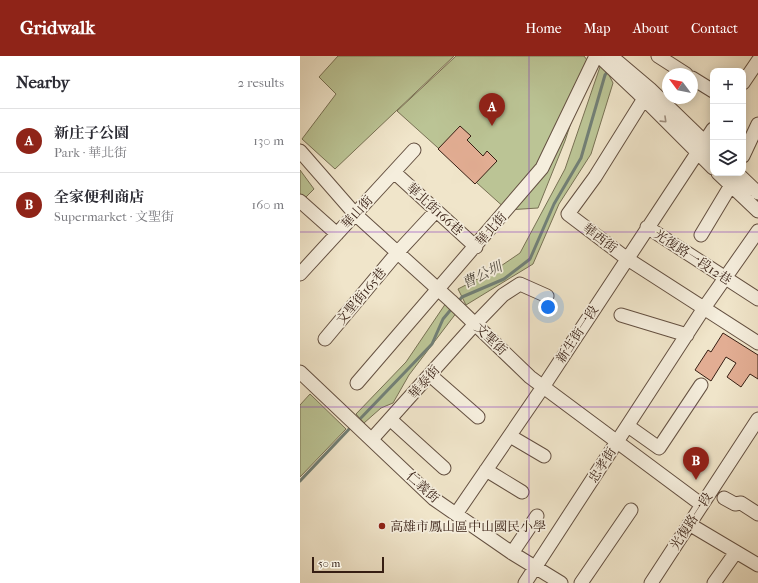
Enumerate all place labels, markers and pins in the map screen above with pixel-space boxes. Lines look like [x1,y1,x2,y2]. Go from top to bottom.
pin: A [479,93,505,126]
pin: B [683,447,709,480]
place label: 高雄市鳳山區中山國民小學 [390,519,546,534]
marker: 高雄市鳳山區中山國民小學 [377,521,387,531]

